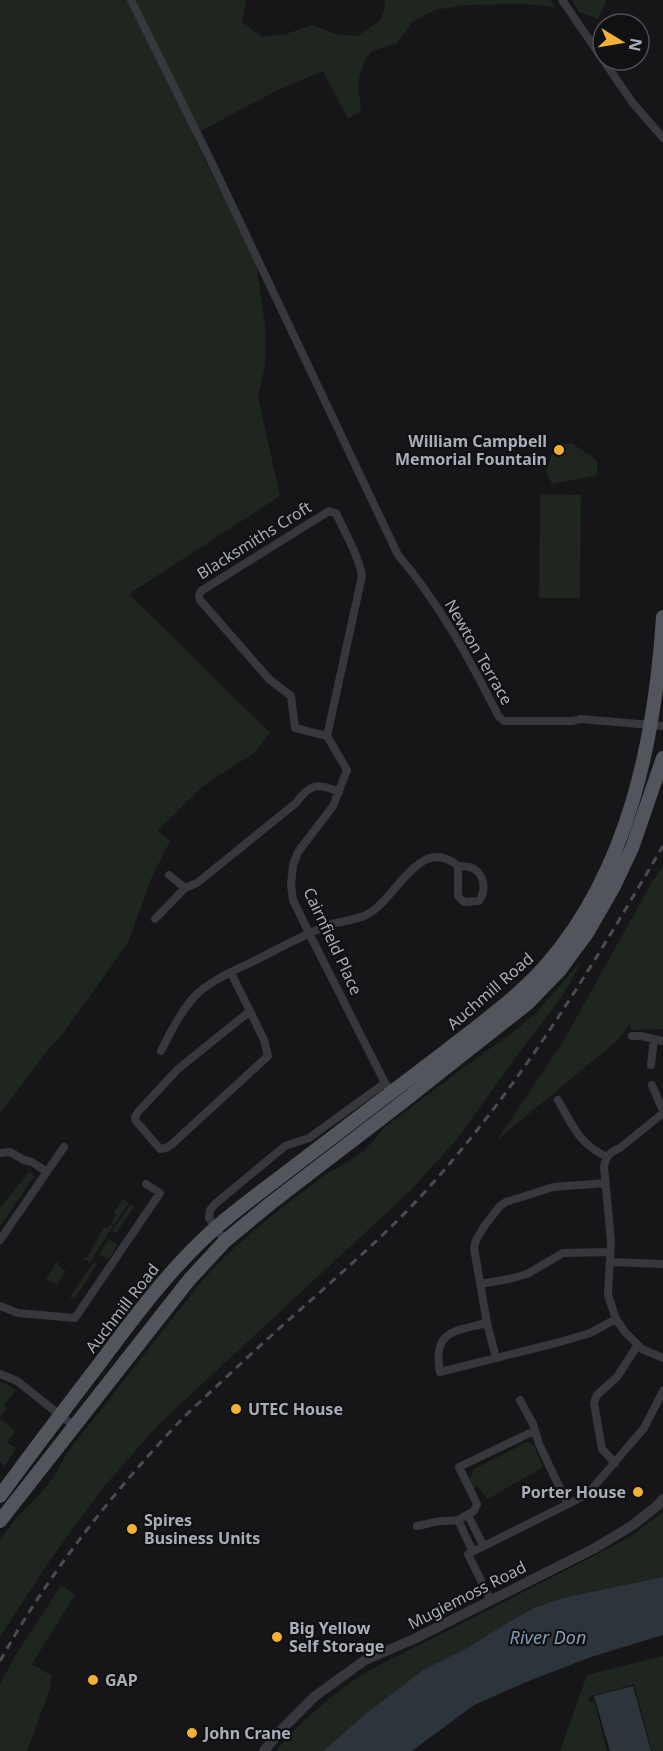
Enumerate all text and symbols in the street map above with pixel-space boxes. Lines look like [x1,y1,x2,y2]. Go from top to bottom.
north arrow [591,12,651,72]
text: N [624,36,648,53]
place label: William Campbell Memorial Fountain [395,430,547,470]
marker: William Campbell Memorial Fountain [552,443,566,457]
street label: Blacksmiths Croft [192,496,316,584]
street label: Newton Terrace [440,595,518,709]
street label: Cairnfield Place [299,884,367,998]
street label: Auchmill Road [442,947,538,1035]
street label: Auchmill Road [80,1259,164,1357]
place label: UTEC House [248,1398,343,1420]
marker: UTEC House [229,1402,243,1416]
place label: Porter House [521,1481,626,1503]
marker: Porter House [631,1485,645,1499]
place label: Spires Business Units [144,1509,260,1549]
marker: Spires Business Units [125,1522,139,1536]
street label: Mugiemoss Road [404,1556,530,1634]
place label: Big Yellow Self Storage [289,1617,384,1657]
water label: River Don [510,1625,586,1649]
marker: Big Yellow Self Storage [270,1630,284,1644]
place label: GAP [105,1669,138,1691]
marker: GAP [86,1673,100,1687]
place label: John Crane [202,1722,291,1744]
marker: John Crane [185,1726,199,1740]

